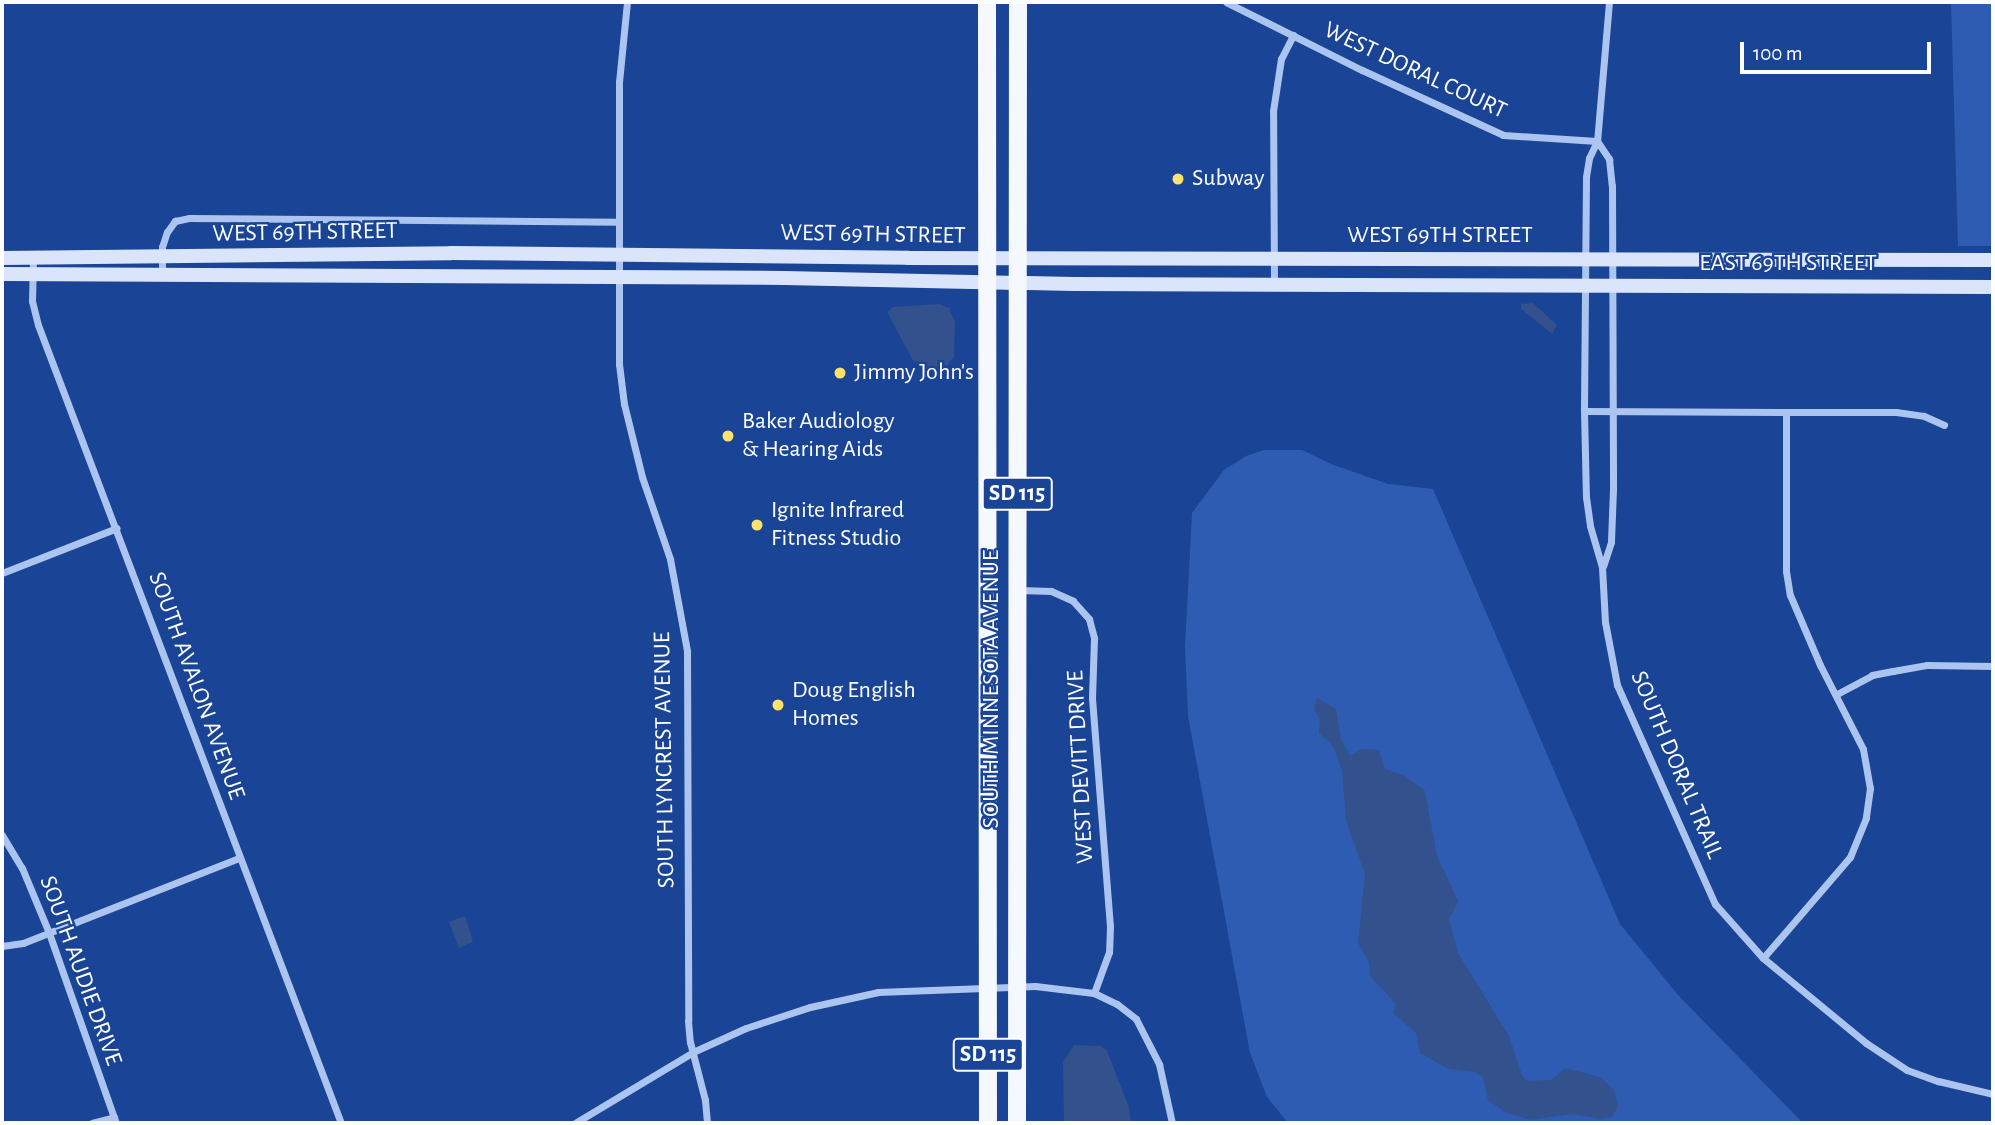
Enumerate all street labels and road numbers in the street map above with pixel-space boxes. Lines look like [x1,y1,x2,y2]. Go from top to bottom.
street label: WEST DORAL COURT [1319,16,1511,126]
street label: WEST 69TH STREET [212,217,398,249]
street label: WEST 69TH STREET [780,219,966,251]
street label: WEST 69TH STREET [1347,222,1533,250]
street label: EAST 69TH STREET [1699,250,1877,278]
road number: SD 115 [980,474,1054,514]
street label: SOUTH MINNESOTA AVENUE [978,550,1006,828]
street label: SOUTH AVALON AVENUE [141,568,251,804]
street label: SOUTH LYNCREST AVENUE [648,631,682,889]
street label: SOUTH DORAL TRAIL [1623,667,1729,863]
street label: WEST DEVITT DRIVE [1062,669,1100,865]
street label: SOUTH AUDIE DRIVE [32,872,128,1070]
road number: SD 115 [951,1036,1025,1074]

